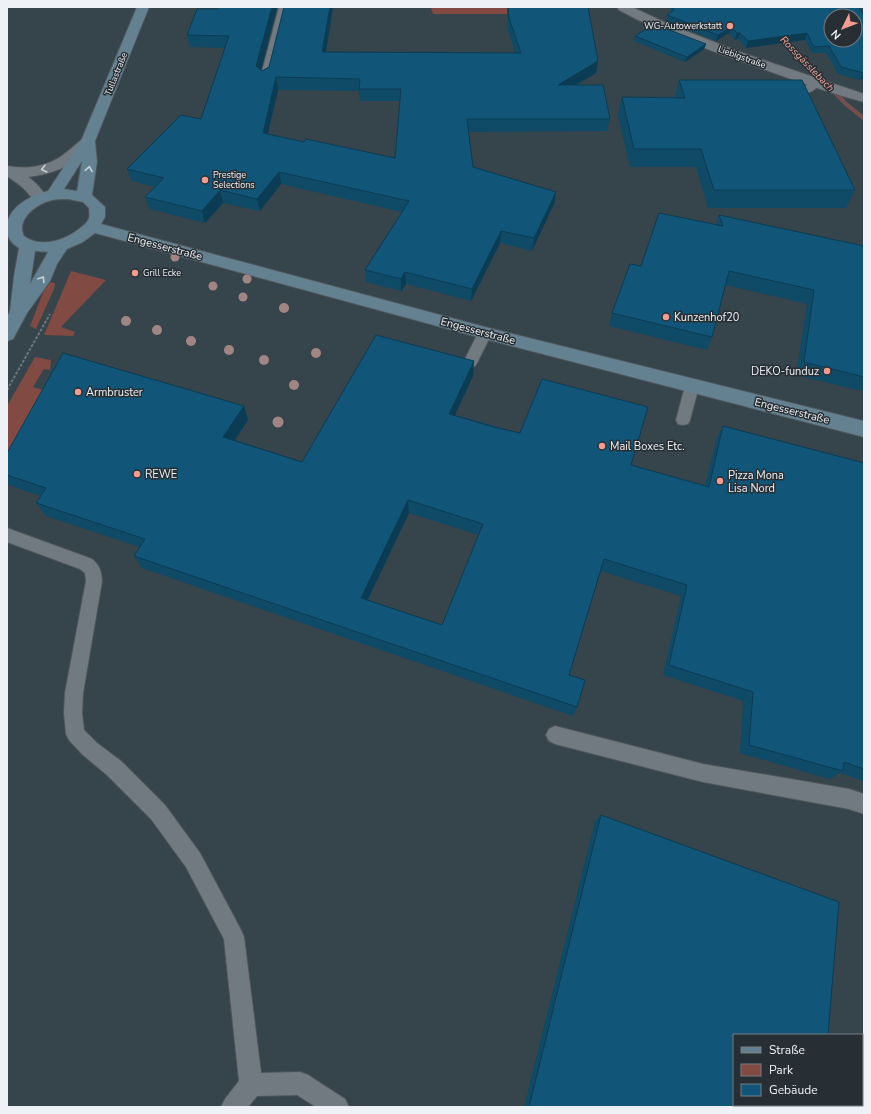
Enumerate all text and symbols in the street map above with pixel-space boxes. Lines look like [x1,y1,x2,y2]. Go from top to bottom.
north arrow [823,8,863,48]
place label: WG-Autowerkstatt [644,20,723,32]
marker: WG-Autowerkstatt [725,21,735,31]
text: N [828,26,844,43]
water label: Rossgässlebach [777,33,837,95]
street label: Liebigstraße [716,43,768,71]
street label: Tullastraße [102,50,130,97]
one-way arrow [41,164,47,172]
one-way arrow [84,166,93,172]
place label: Prestige Selections [213,169,255,191]
marker: Prestige Selections [200,175,210,185]
street label: Engesserstraße [126,230,204,264]
place label: Grill Ecke [143,267,181,279]
marker: Grill Ecke [130,268,140,278]
one-way arrow [37,277,44,284]
place label: Kunzenhof20 [674,310,740,325]
marker: Kunzenhof20 [661,312,671,322]
street label: Engesserstraße [439,314,517,348]
place label: DEKO-funduz [751,364,819,379]
marker: DEKO-funduz [822,366,832,376]
place label: Armbruster [86,385,143,400]
marker: Armbruster [73,387,83,397]
street label: Engesserstraße [753,394,831,428]
place label: Mail Boxes Etc. [610,439,685,454]
marker: Mail Boxes Etc. [597,441,607,451]
place label: REWE [145,467,177,482]
place label: Pizza Mona Lisa Nord [728,468,784,496]
marker: REWE [132,469,142,479]
marker: Pizza Mona Lisa Nord [715,476,725,486]
legend [733,1034,863,1106]
text: Straße [769,1042,805,1058]
text: Park [769,1062,794,1078]
text: Gebäude [769,1082,818,1098]

